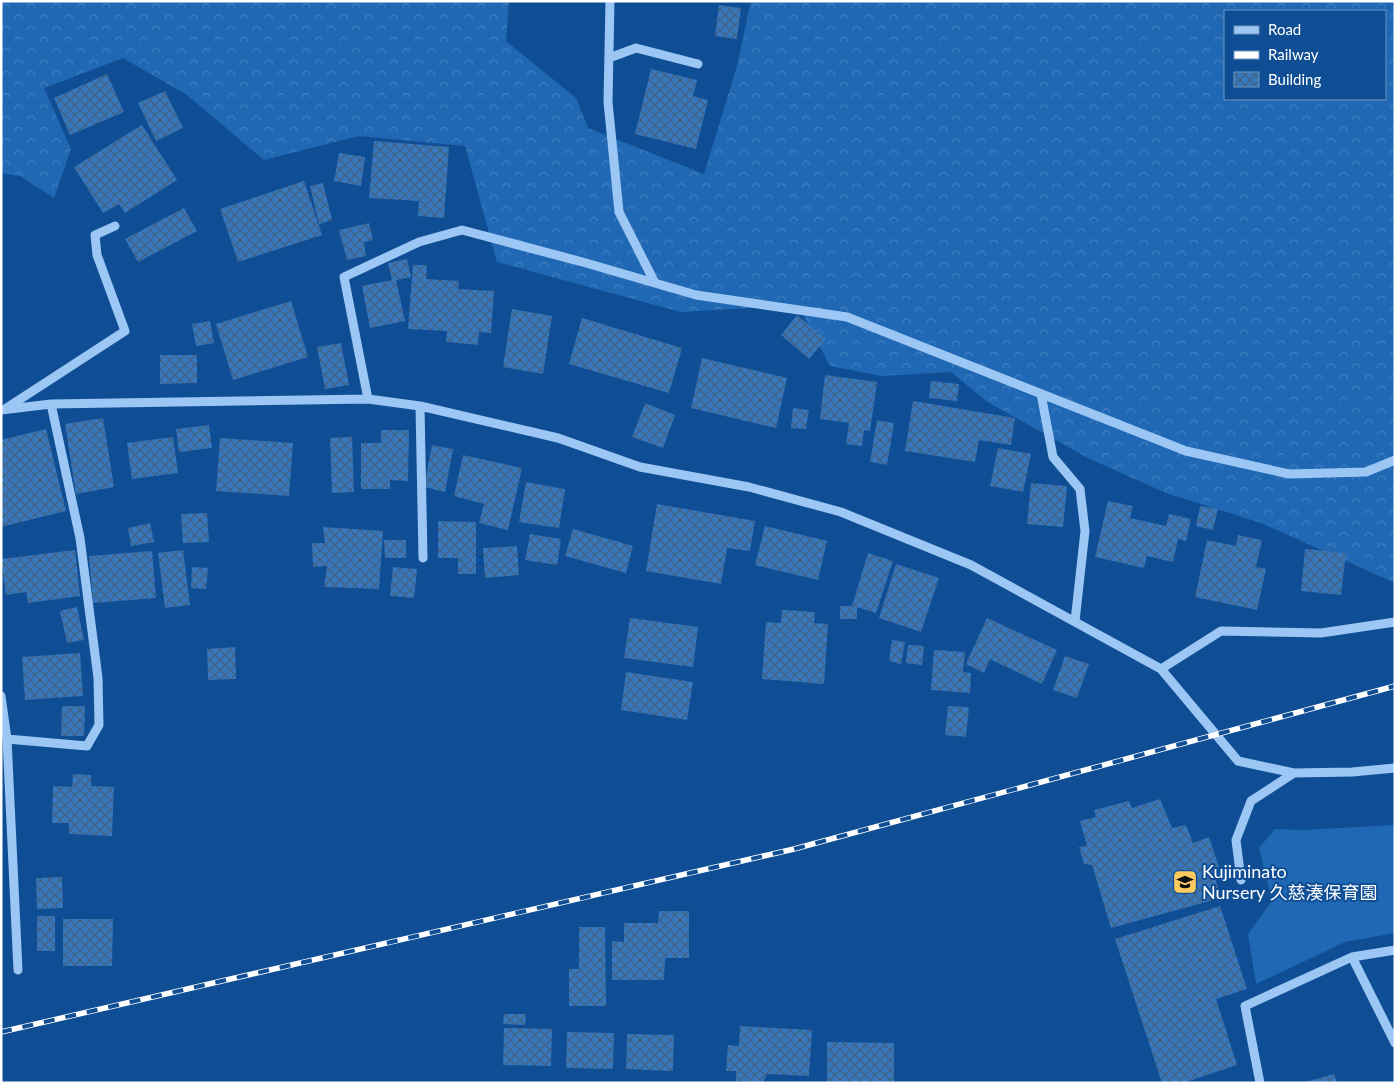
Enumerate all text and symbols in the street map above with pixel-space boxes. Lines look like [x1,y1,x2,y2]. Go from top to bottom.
legend [1224,10,1386,100]
text: Road [1268,20,1301,38]
text: Railway [1268,45,1319,63]
text: Building [1268,70,1321,88]
place label: Kujiminato Nursery 久慈湊保育園 [1202,860,1377,903]
school or university icon: Kujiminato Nursery 久慈湊保育園 [1172,869,1198,895]

